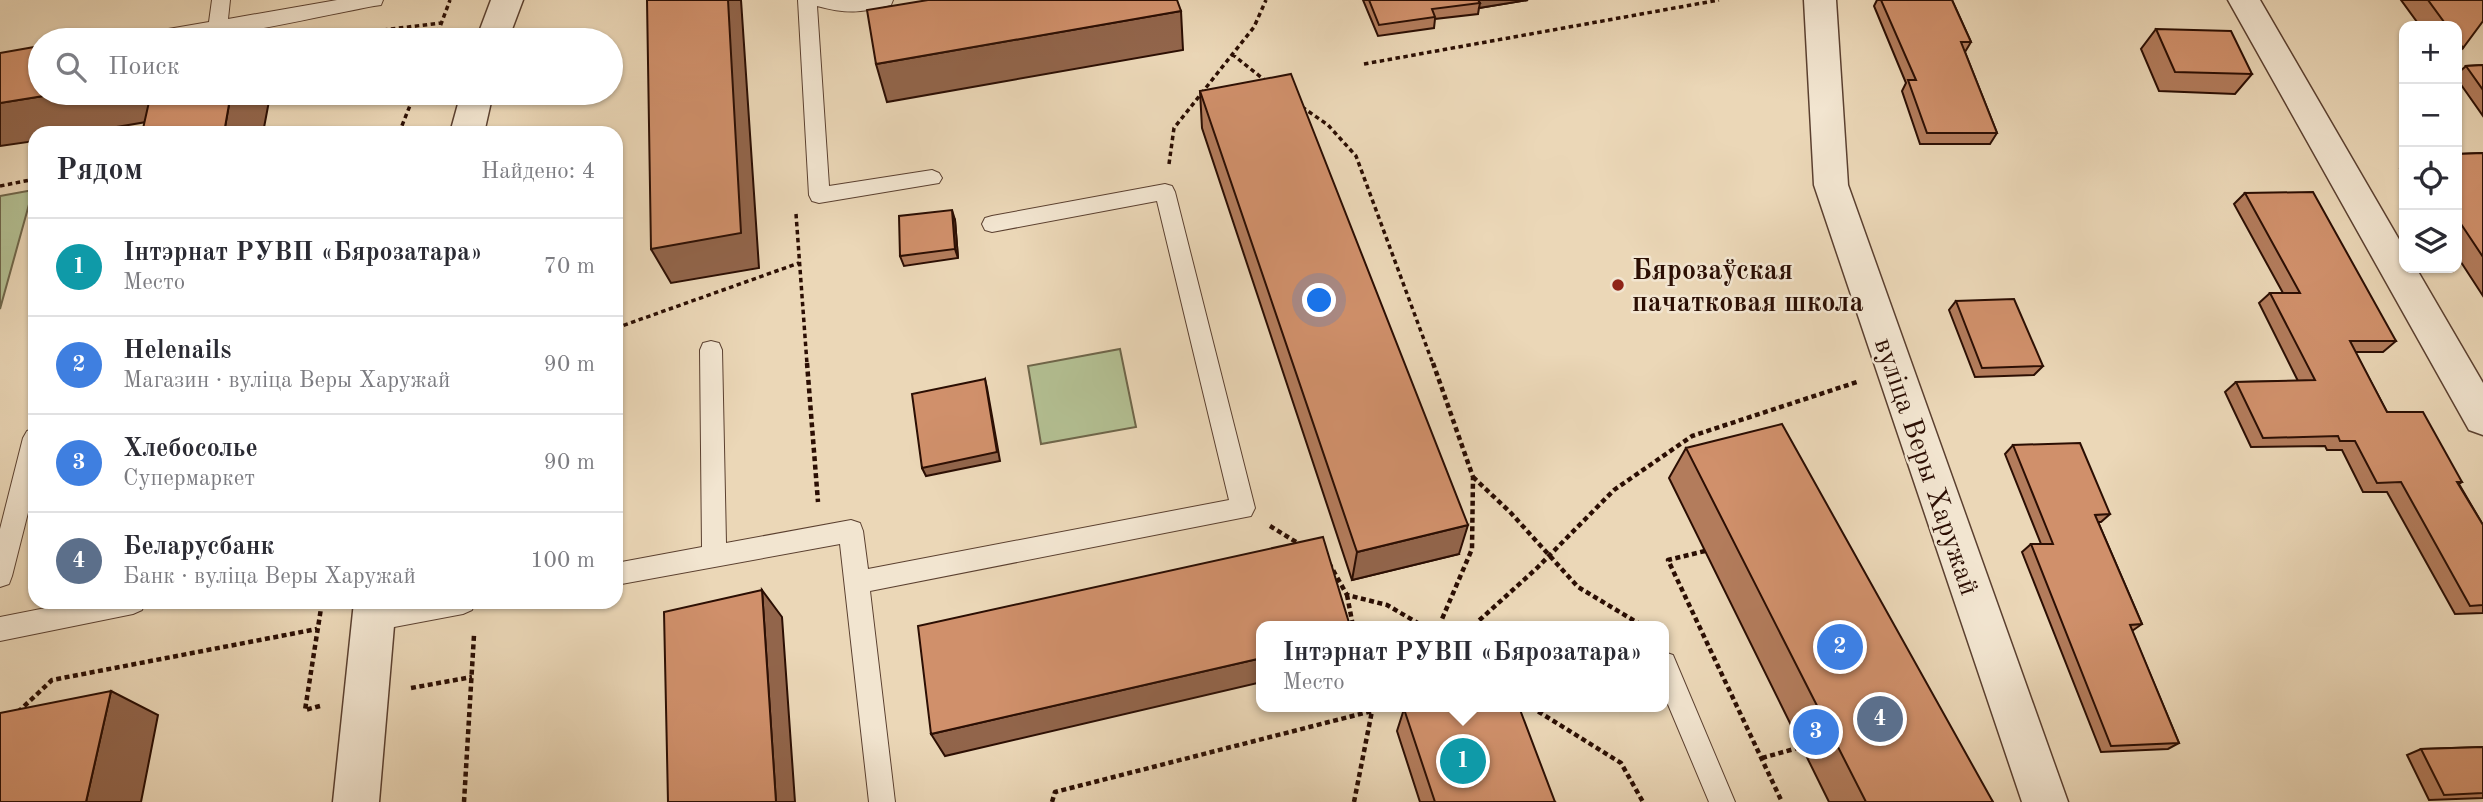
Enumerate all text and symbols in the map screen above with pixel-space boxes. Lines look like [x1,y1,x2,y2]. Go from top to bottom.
map controls [2399,21,2462,273]
button: + [2399,21,2462,84]
search box [28,28,623,105]
icon: search [52,48,90,86]
text: Поиск [108,54,180,80]
button: − [2399,84,2462,147]
button: locate [2399,147,2462,210]
text: Рядом [56,156,143,186]
text: Найдено: 4 [481,160,595,183]
button: layers [2399,210,2462,273]
text: Інтэрнат РУВП «Бярозатара» [123,240,483,266]
text: 1 [72,255,86,278]
text: 70 m [544,255,595,278]
place label: Бярозаўская пачатковая школа [1632,258,1864,318]
text: Место [123,271,185,294]
marker: Бярозаўская пачатковая школа [1610,277,1626,293]
your location [1302,283,1336,317]
street label: вуліца Веры Харужай [1868,335,1982,599]
text: Helenails [123,338,232,364]
text: 2 [72,353,86,376]
text: 90 m [544,353,595,376]
text: Магазин · вуліца Веры Харужай [123,369,450,392]
text: Хлебосолье [123,436,258,462]
text: 3 [72,451,86,474]
text: 90 m [544,451,595,474]
text: Супермаркет [123,467,255,490]
text: Беларусбанк [123,534,274,560]
text: 4 [72,549,86,572]
text: 100 m [530,549,595,572]
text: Банк · вуліца Веры Харужай [123,565,416,588]
popup [1256,621,1669,712]
pin: 2 [1817,621,1863,673]
text: Інтэрнат РУВП «Бярозатара» [1283,640,1642,666]
text: Место [1283,671,1345,694]
pin: 4 [1857,693,1903,745]
pin: 3 [1793,706,1839,758]
pin: 1 [1440,735,1486,787]

